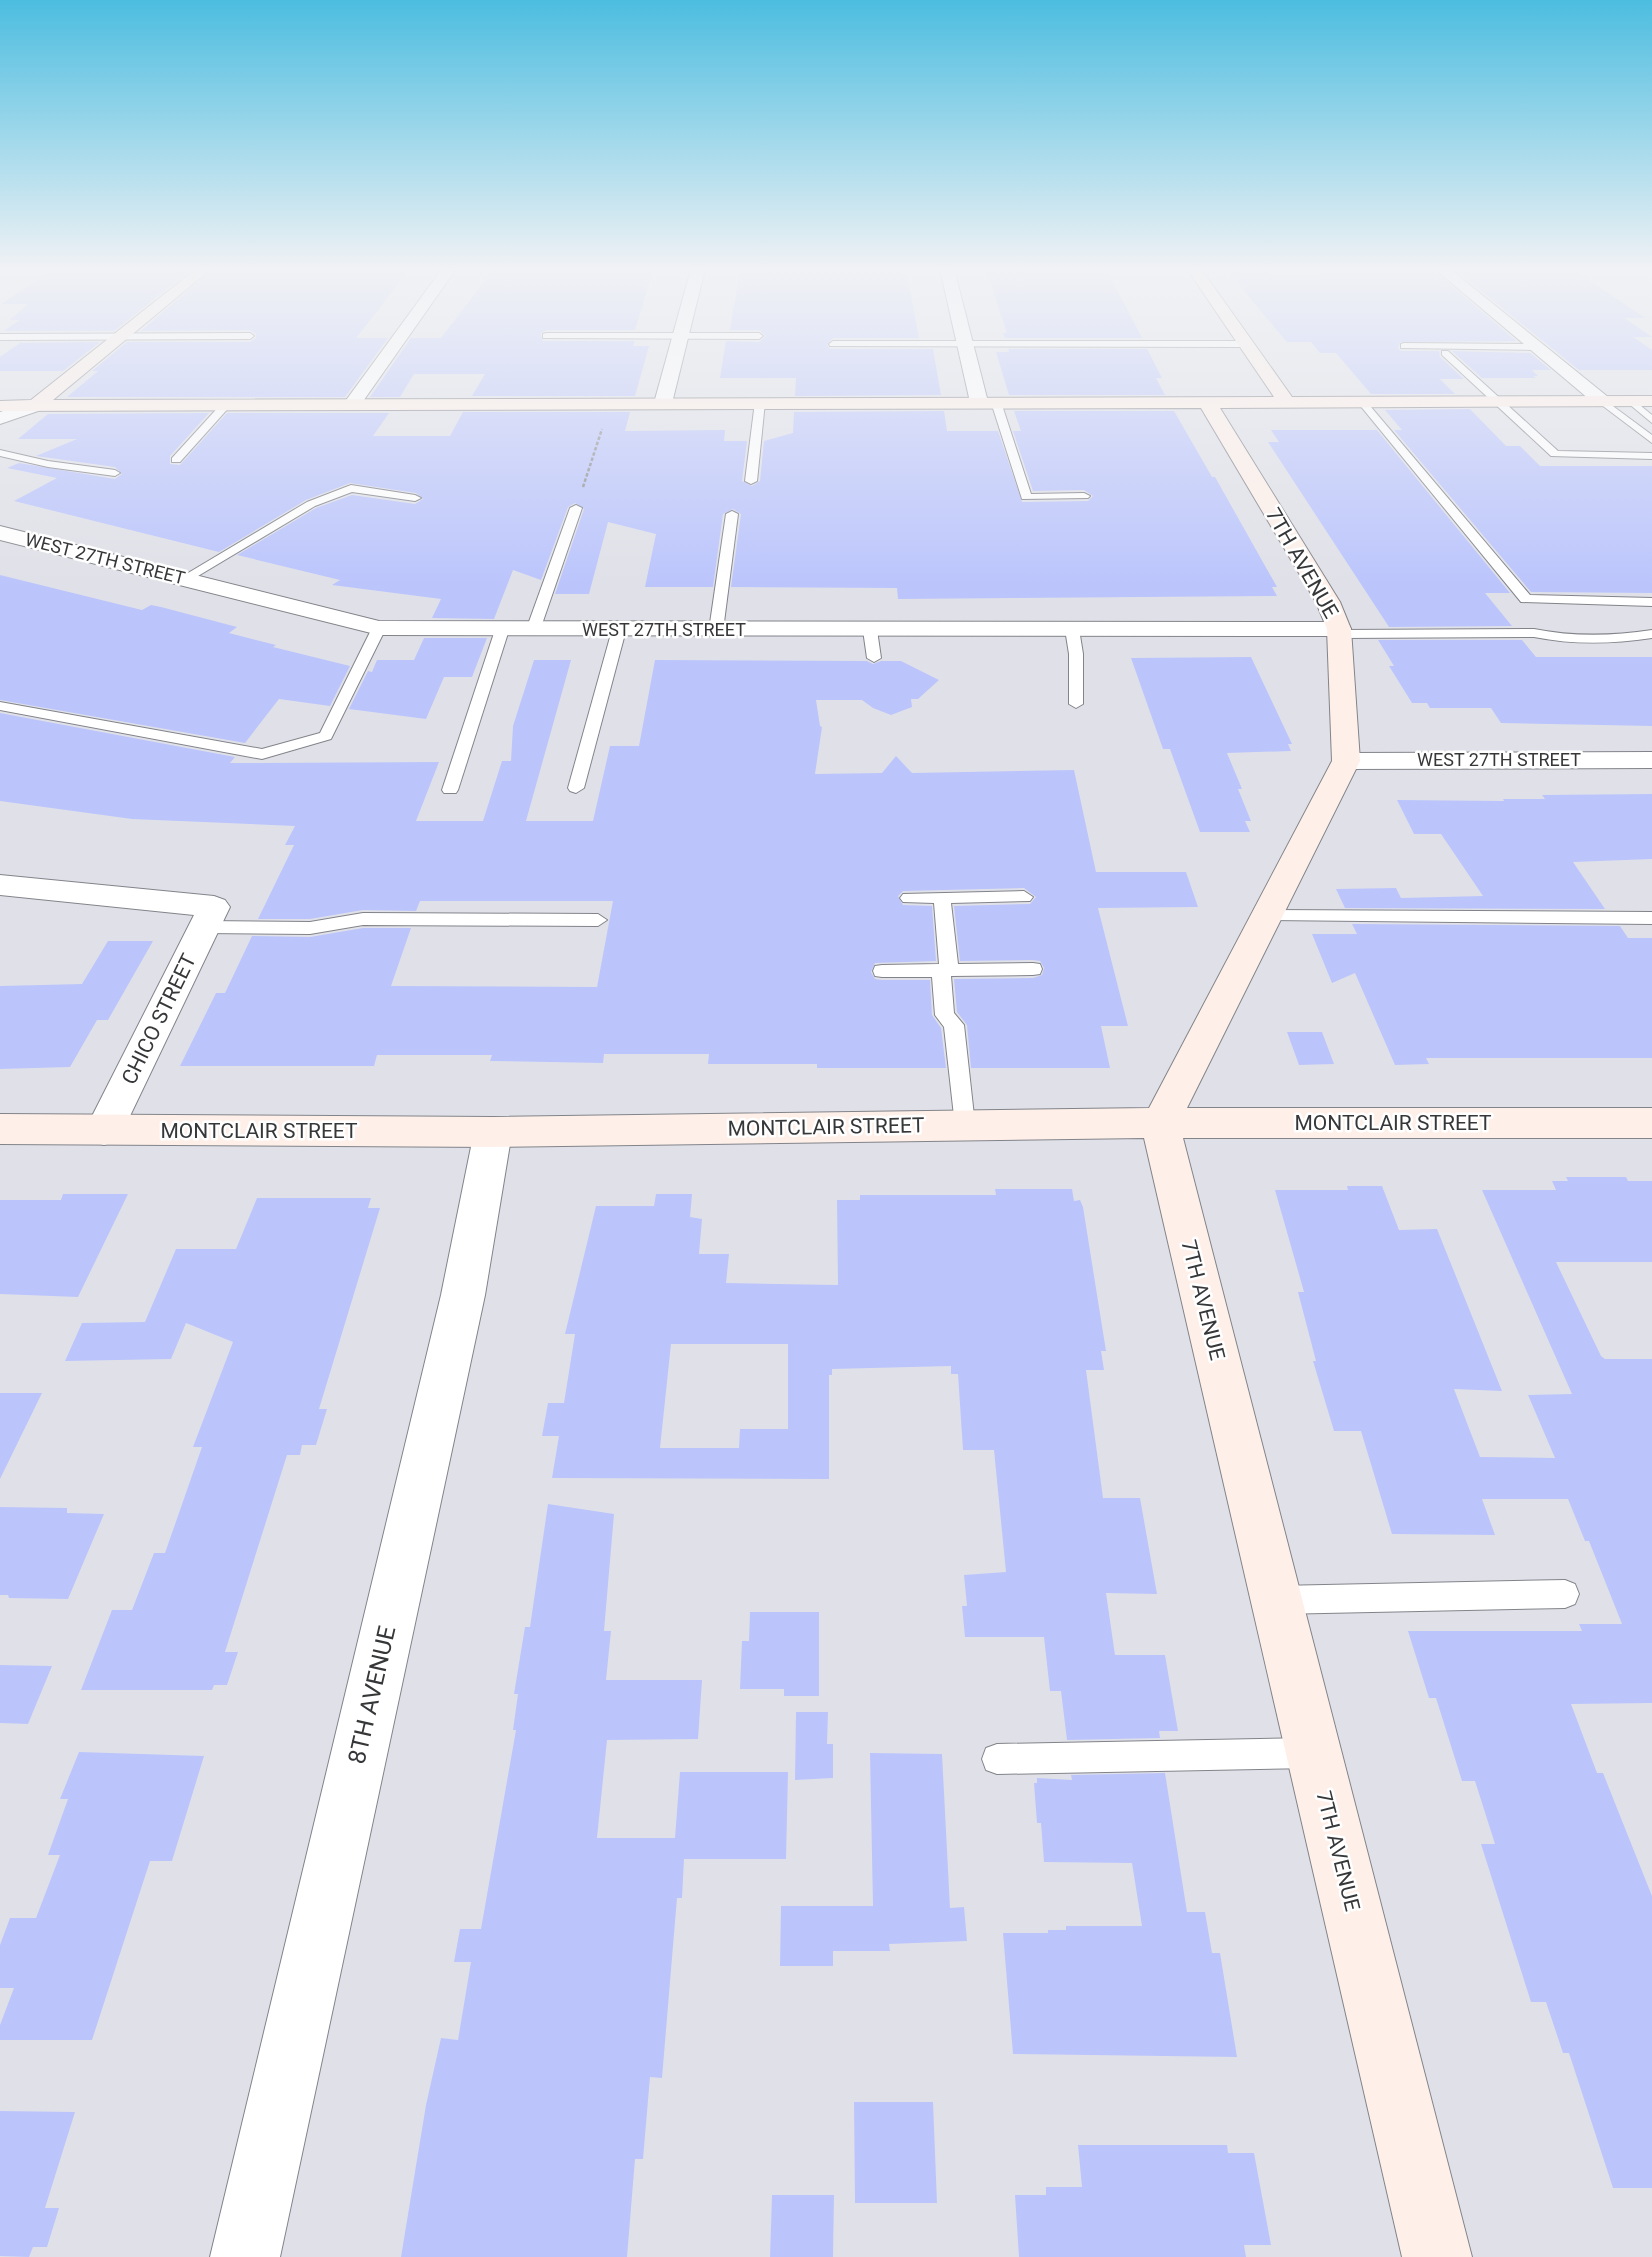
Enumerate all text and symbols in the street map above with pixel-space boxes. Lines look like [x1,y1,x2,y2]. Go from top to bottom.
street label: 7TH AVENUE [1261,504,1343,622]
street label: WEST 27TH STREET [23,528,187,589]
street label: WEST 27TH STREET [582,619,746,640]
street label: WEST 27TH STREET [1417,749,1581,770]
street label: CHICO STREET [117,949,201,1088]
street label: MONTCLAIR STREET [1295,1111,1492,1135]
street label: MONTCLAIR STREET [727,1113,925,1141]
street label: MONTCLAIR STREET [161,1119,358,1143]
street label: 7TH AVENUE [1176,1237,1230,1363]
street label: 8TH AVENUE [343,1623,401,1767]
street label: 7TH AVENUE [1311,1788,1365,1914]

